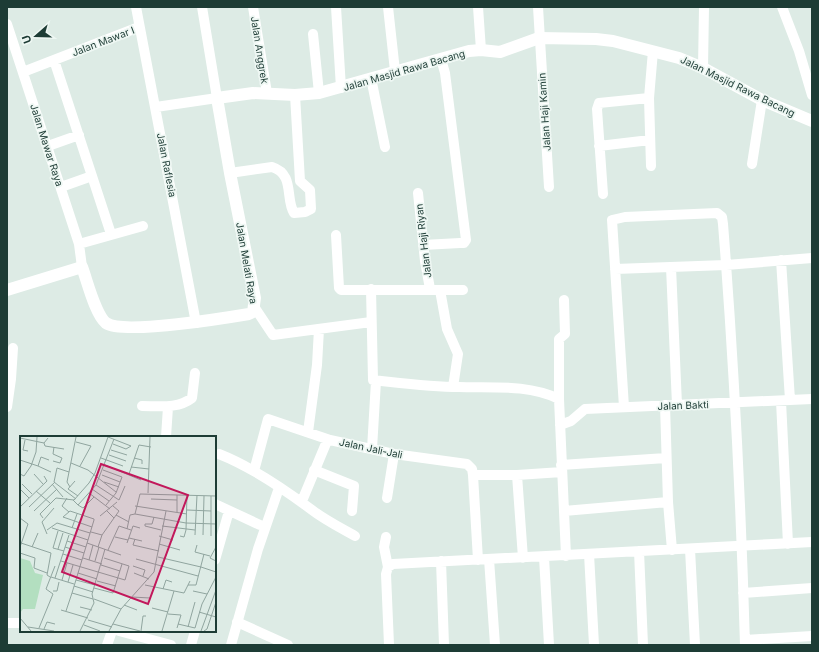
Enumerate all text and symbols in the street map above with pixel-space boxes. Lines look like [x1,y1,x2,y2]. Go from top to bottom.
street label: Jalan Anggrek [249,15,271,85]
north arrow [16,16,56,56]
street label: Jalan Mawar I [70,24,136,58]
text: U [19,33,35,46]
street label: Jalan Masjid Rawa Bacang [342,47,466,93]
street label: Jalan Masjid Rawa Bacang [679,53,797,119]
street label: Jalan Haji Kamin [535,72,553,151]
street label: Jalan Mawar Raya [28,102,66,188]
street label: Jalan Raflesia [155,132,179,198]
street label: Jalan Haji Riyan [412,203,434,279]
street label: Jalan Melati Raya [234,221,260,305]
street label: Jalan Bakti [657,398,709,412]
street label: Jalan Jali-Jali [338,435,404,461]
inset map [20,436,216,632]

